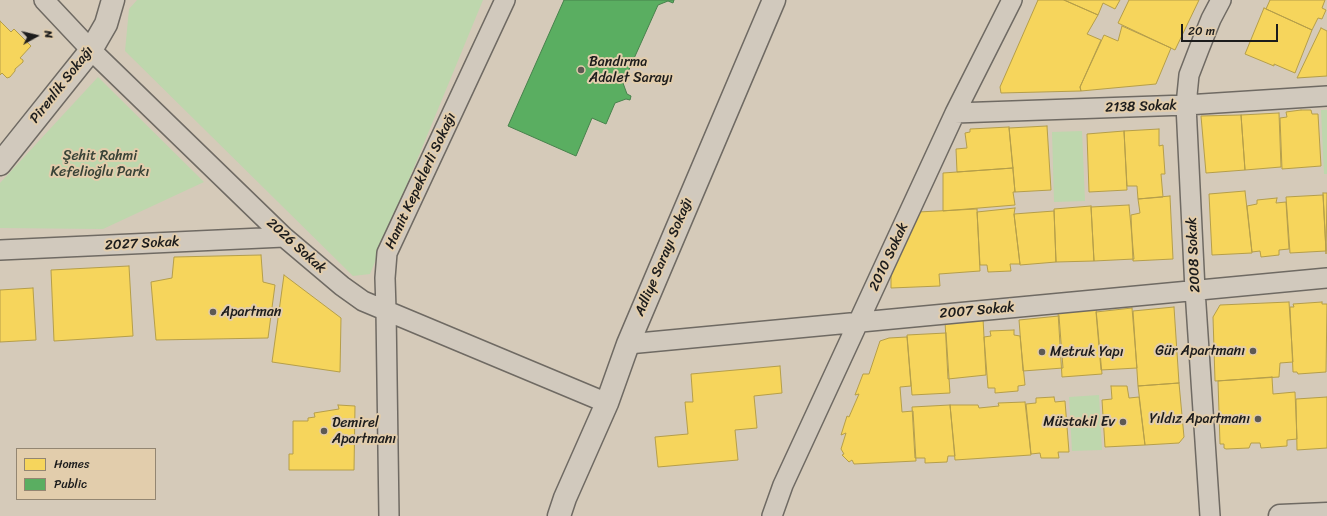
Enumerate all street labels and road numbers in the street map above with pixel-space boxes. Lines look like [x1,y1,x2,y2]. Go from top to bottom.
street label: Pirenlik Sokağı [27,43,97,127]
street label: 2138 Sokak [1105,97,1177,117]
street label: Hamit Kepeklerli Sokağı [382,110,460,252]
street label: Adliye Sarayı Sokağı [631,195,697,319]
street label: 2026 Sokak [263,215,329,277]
street label: 2008 Sokak [1184,217,1204,293]
street label: 2010 Sokak [866,220,912,294]
street label: 2027 Sokak [104,234,180,254]
street label: 2007 Sokak [939,299,1015,323]

